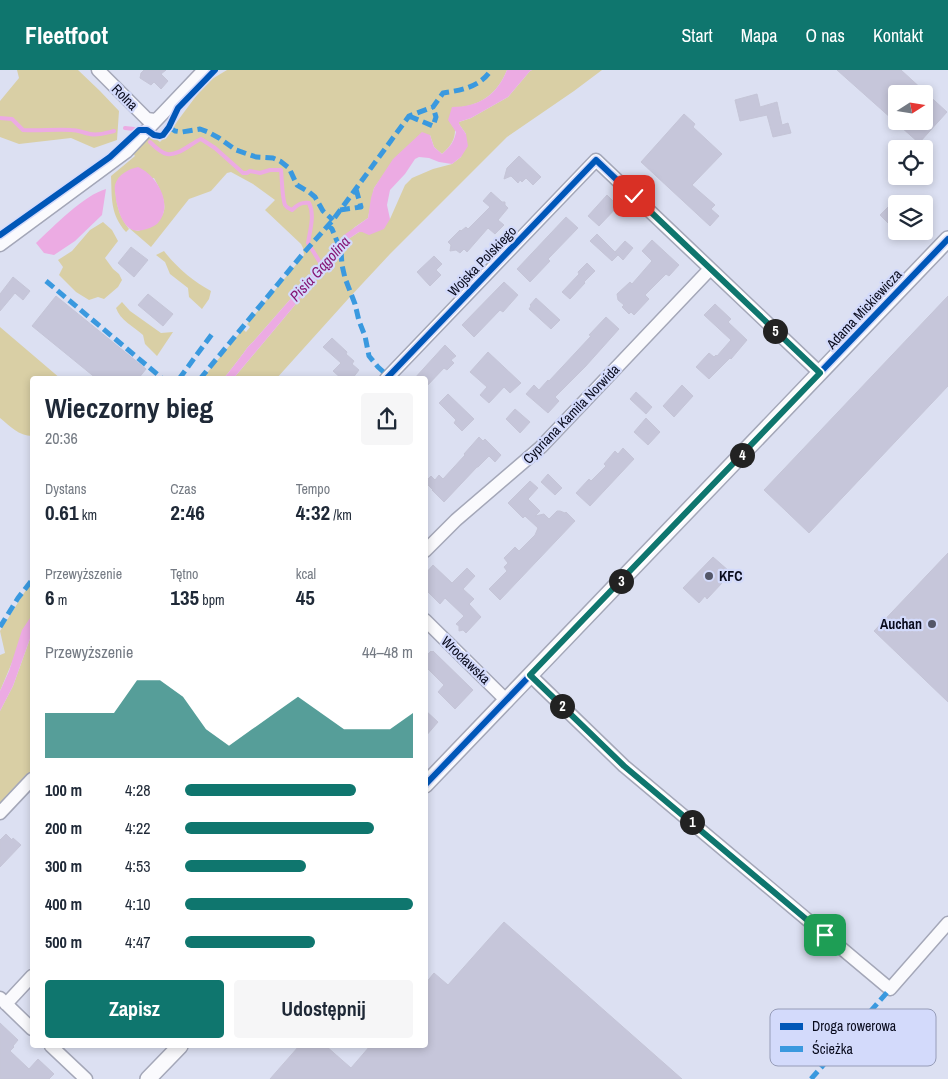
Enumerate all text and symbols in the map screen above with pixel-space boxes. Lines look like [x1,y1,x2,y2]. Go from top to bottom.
text: Fleetfoot [25,19,108,51]
text: Start [681,23,713,48]
text: Mapa [741,23,778,48]
text: O nas [806,23,845,48]
text: Kontakt [873,23,923,48]
street label: Rolna [108,80,142,114]
north arrow [888,85,932,130]
map controls [888,85,933,240]
button: locate [888,140,933,185]
pin [613,175,655,217]
icon: check [620,182,648,210]
button: layers [888,195,933,240]
street label: Wojska Polskiego [444,222,520,300]
water label: Pisia Gągolina [285,231,355,306]
street label: Adama Mickiewicza [822,265,906,353]
pin: 5 [762,318,788,344]
text: 5 [772,322,779,340]
street label: Cypriana Kamila Norwida [519,360,624,468]
text: Wieczorny bieg [45,389,213,427]
button: share [361,393,413,445]
text: 20:36 [45,427,78,449]
pin: 4 [730,442,754,468]
text: 4 [739,446,746,464]
text: Dystans [45,480,86,498]
text: Czas [170,480,196,498]
text: Tempo [296,480,330,498]
text: 0.61 [45,498,79,527]
text: 2:46 [170,498,205,527]
text: 4:32 [296,498,330,527]
text: km [79,506,97,524]
text: /km [330,506,352,524]
text: Przewyższenie [45,565,122,583]
text: Tętno [170,565,198,583]
text: kcal [296,565,316,583]
place label: KFC [719,567,743,585]
pin: 3 [608,568,634,594]
marker: KFC [703,570,715,582]
text: 3 [618,572,625,590]
text: 6 [45,583,55,612]
text: 135 [170,583,199,612]
text: 45 [296,583,315,612]
text: m [55,591,67,609]
text: bpm [199,591,225,609]
place label: Auchan [880,615,922,633]
marker: Auchan [926,618,938,630]
street label: Wrocławska [438,632,495,688]
text: Przewyższenie [45,641,133,663]
text: 44–48 m [362,641,413,663]
pin: 2 [550,694,574,718]
text: 2 [559,697,566,715]
text: 100 m [45,779,82,801]
text: 4:28 [125,779,151,801]
pin: 1 [680,810,704,834]
text: 1 [689,813,696,831]
text: 200 m [45,817,82,839]
text: 4:22 [125,817,151,839]
text: 300 m [45,855,82,877]
text: 4:53 [125,855,151,877]
text: 400 m [45,893,82,915]
text: 4:10 [125,893,151,915]
pin [804,914,846,956]
icon: arrive [811,921,839,949]
text: 500 m [45,931,82,953]
text: 4:47 [125,931,151,953]
button: Zapisz [45,980,224,1038]
button: Udostępnij [234,980,413,1038]
legend [770,1009,936,1066]
text: Droga rowerowa [812,1017,897,1035]
text: Ścieżka [812,1040,853,1058]

